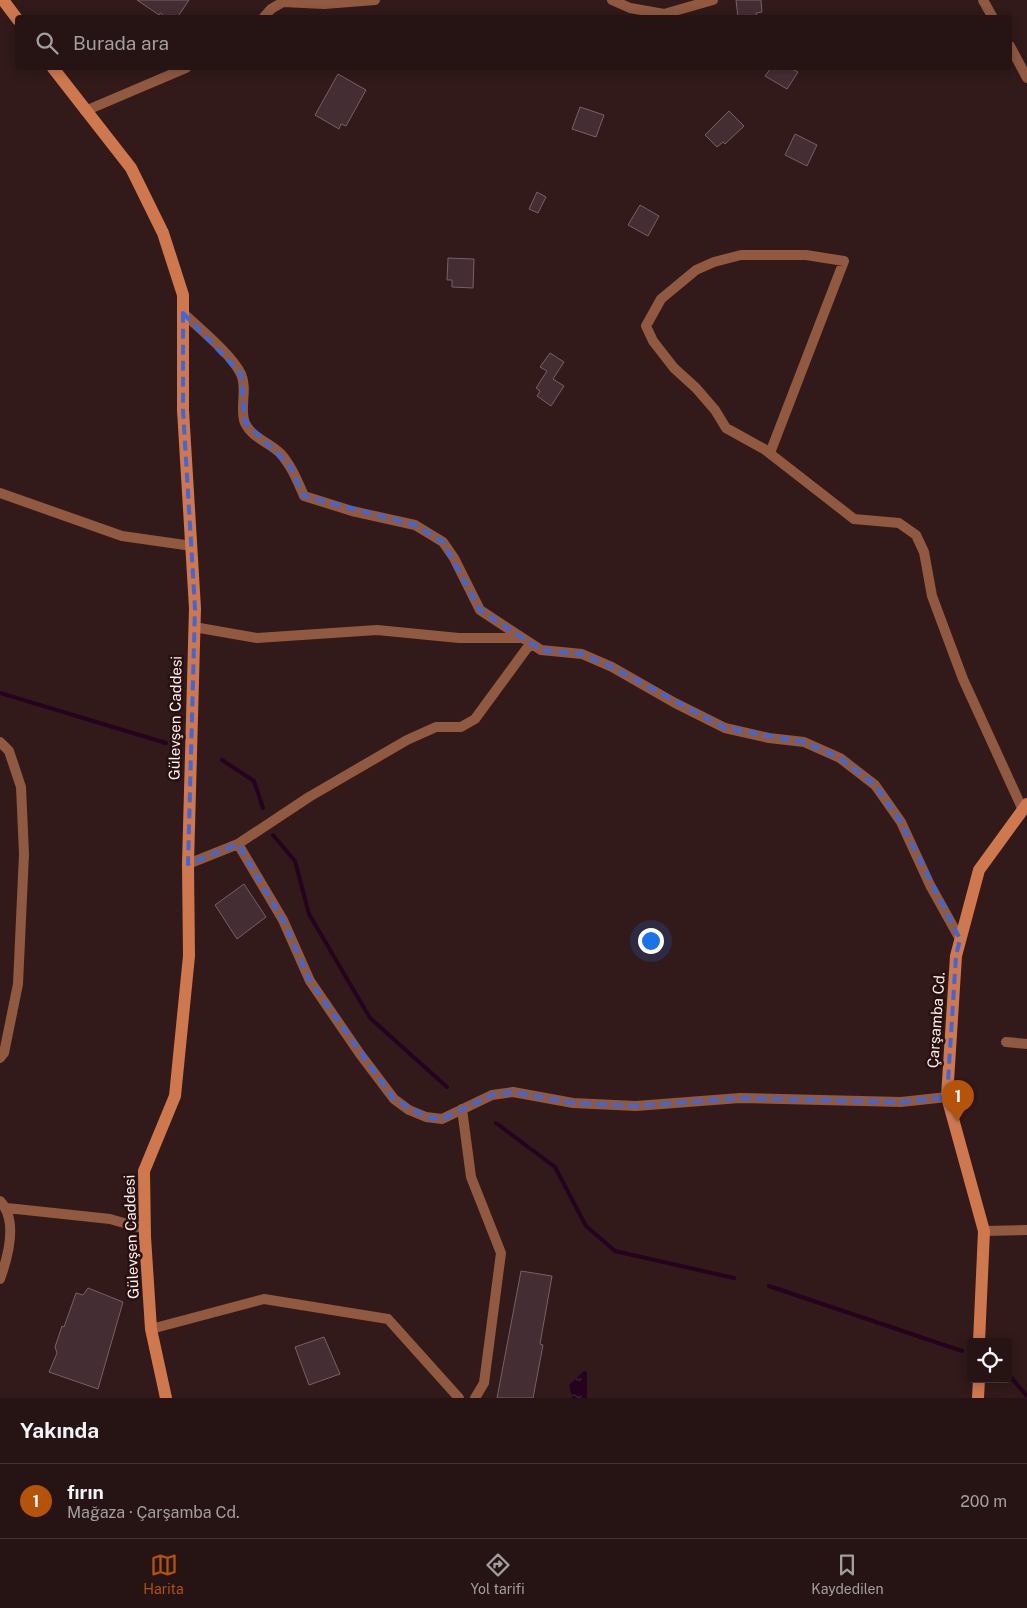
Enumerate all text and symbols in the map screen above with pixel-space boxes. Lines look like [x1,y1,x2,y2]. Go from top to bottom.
search box [15,15,1012,70]
icon: search [33,29,61,57]
text: Burada ara [73,32,169,54]
street label: Gülevşen Caddesi [165,656,185,780]
your location [638,928,664,954]
street label: Çarşamba Cd. [924,971,948,1069]
pin: 1 [942,1080,974,1121]
street label: Gülevşen Caddesi [120,1175,142,1299]
map controls [967,1338,1012,1383]
button: locate [967,1338,1012,1383]
text: Yakında [20,1418,99,1443]
text: fırın [67,1481,104,1503]
text: 1 [33,1492,39,1511]
text: 200 m [960,1492,1007,1511]
text: Mağaza · Çarşamba Cd. [67,1503,240,1522]
tab: Harita [143,1551,184,1597]
tab: Yol tarifi [470,1551,525,1597]
tab: Kaydedilen [811,1551,884,1597]

